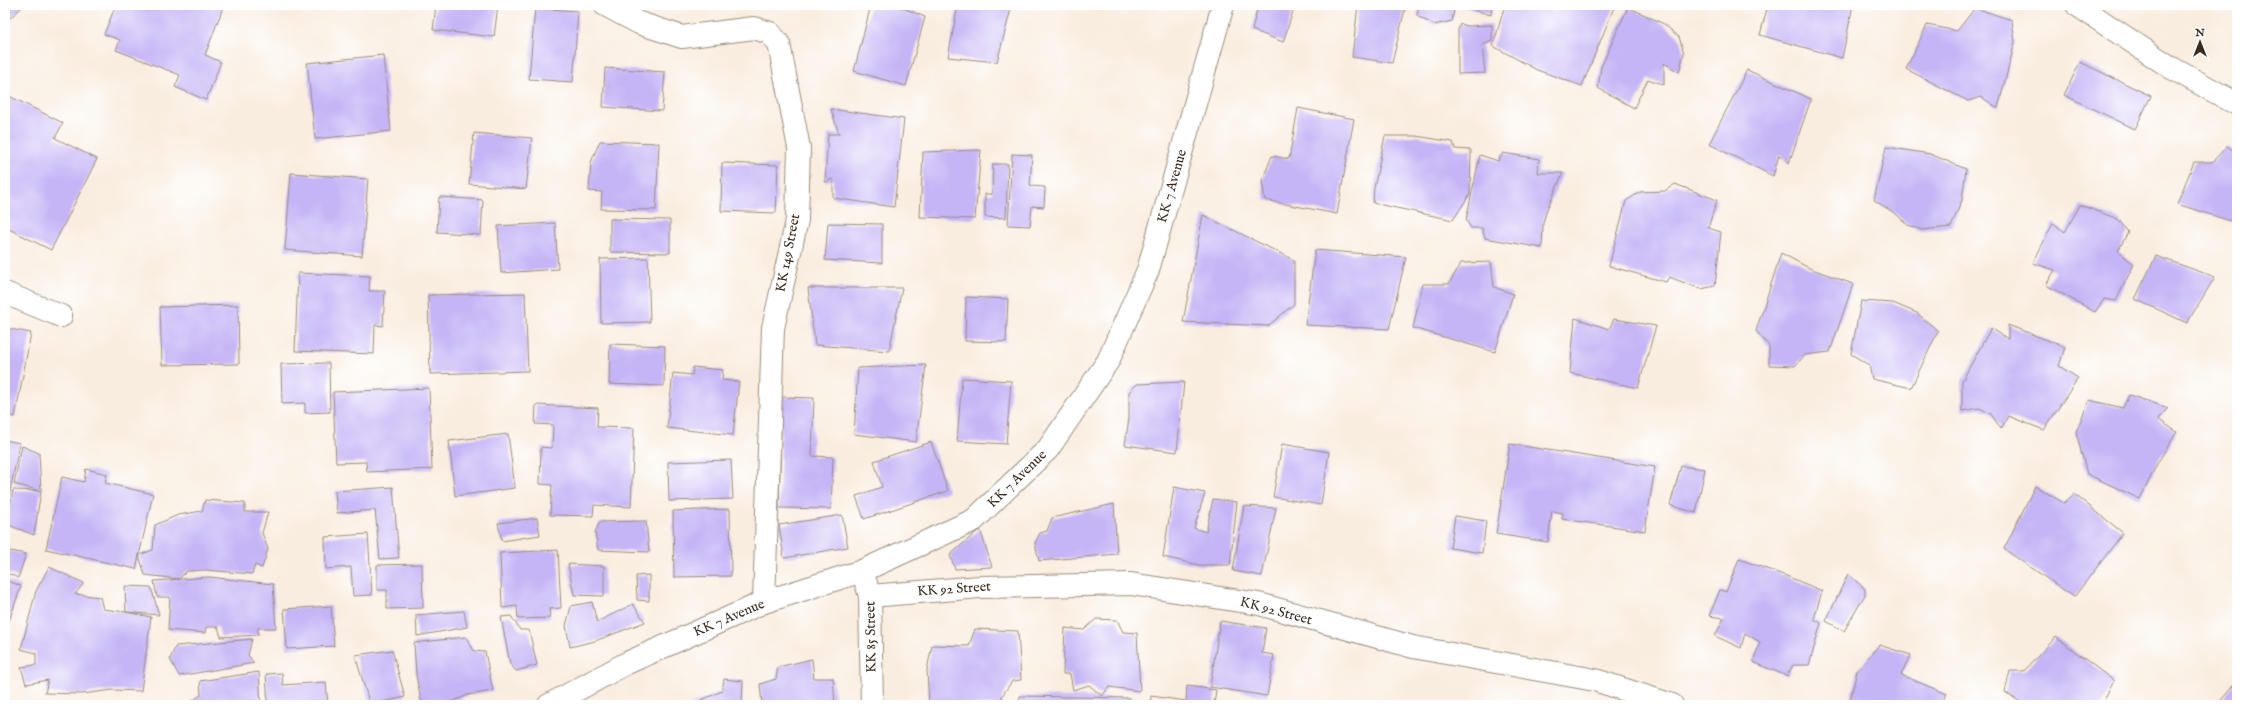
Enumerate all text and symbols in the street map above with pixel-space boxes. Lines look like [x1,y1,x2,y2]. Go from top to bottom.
north arrow [2180,22,2220,62]
text: N [2194,26,2205,40]
street label: KK 7 Avenue [1153,147,1191,225]
street label: KK 149 Street [772,212,804,294]
street label: KK 7 Avenue [984,446,1051,512]
street label: KK 92 Street [917,577,992,601]
street label: KK 92 Street [1238,593,1314,629]
street label: KK 7 Avenue [691,595,768,641]
street label: KK 85 Street [861,601,881,673]

